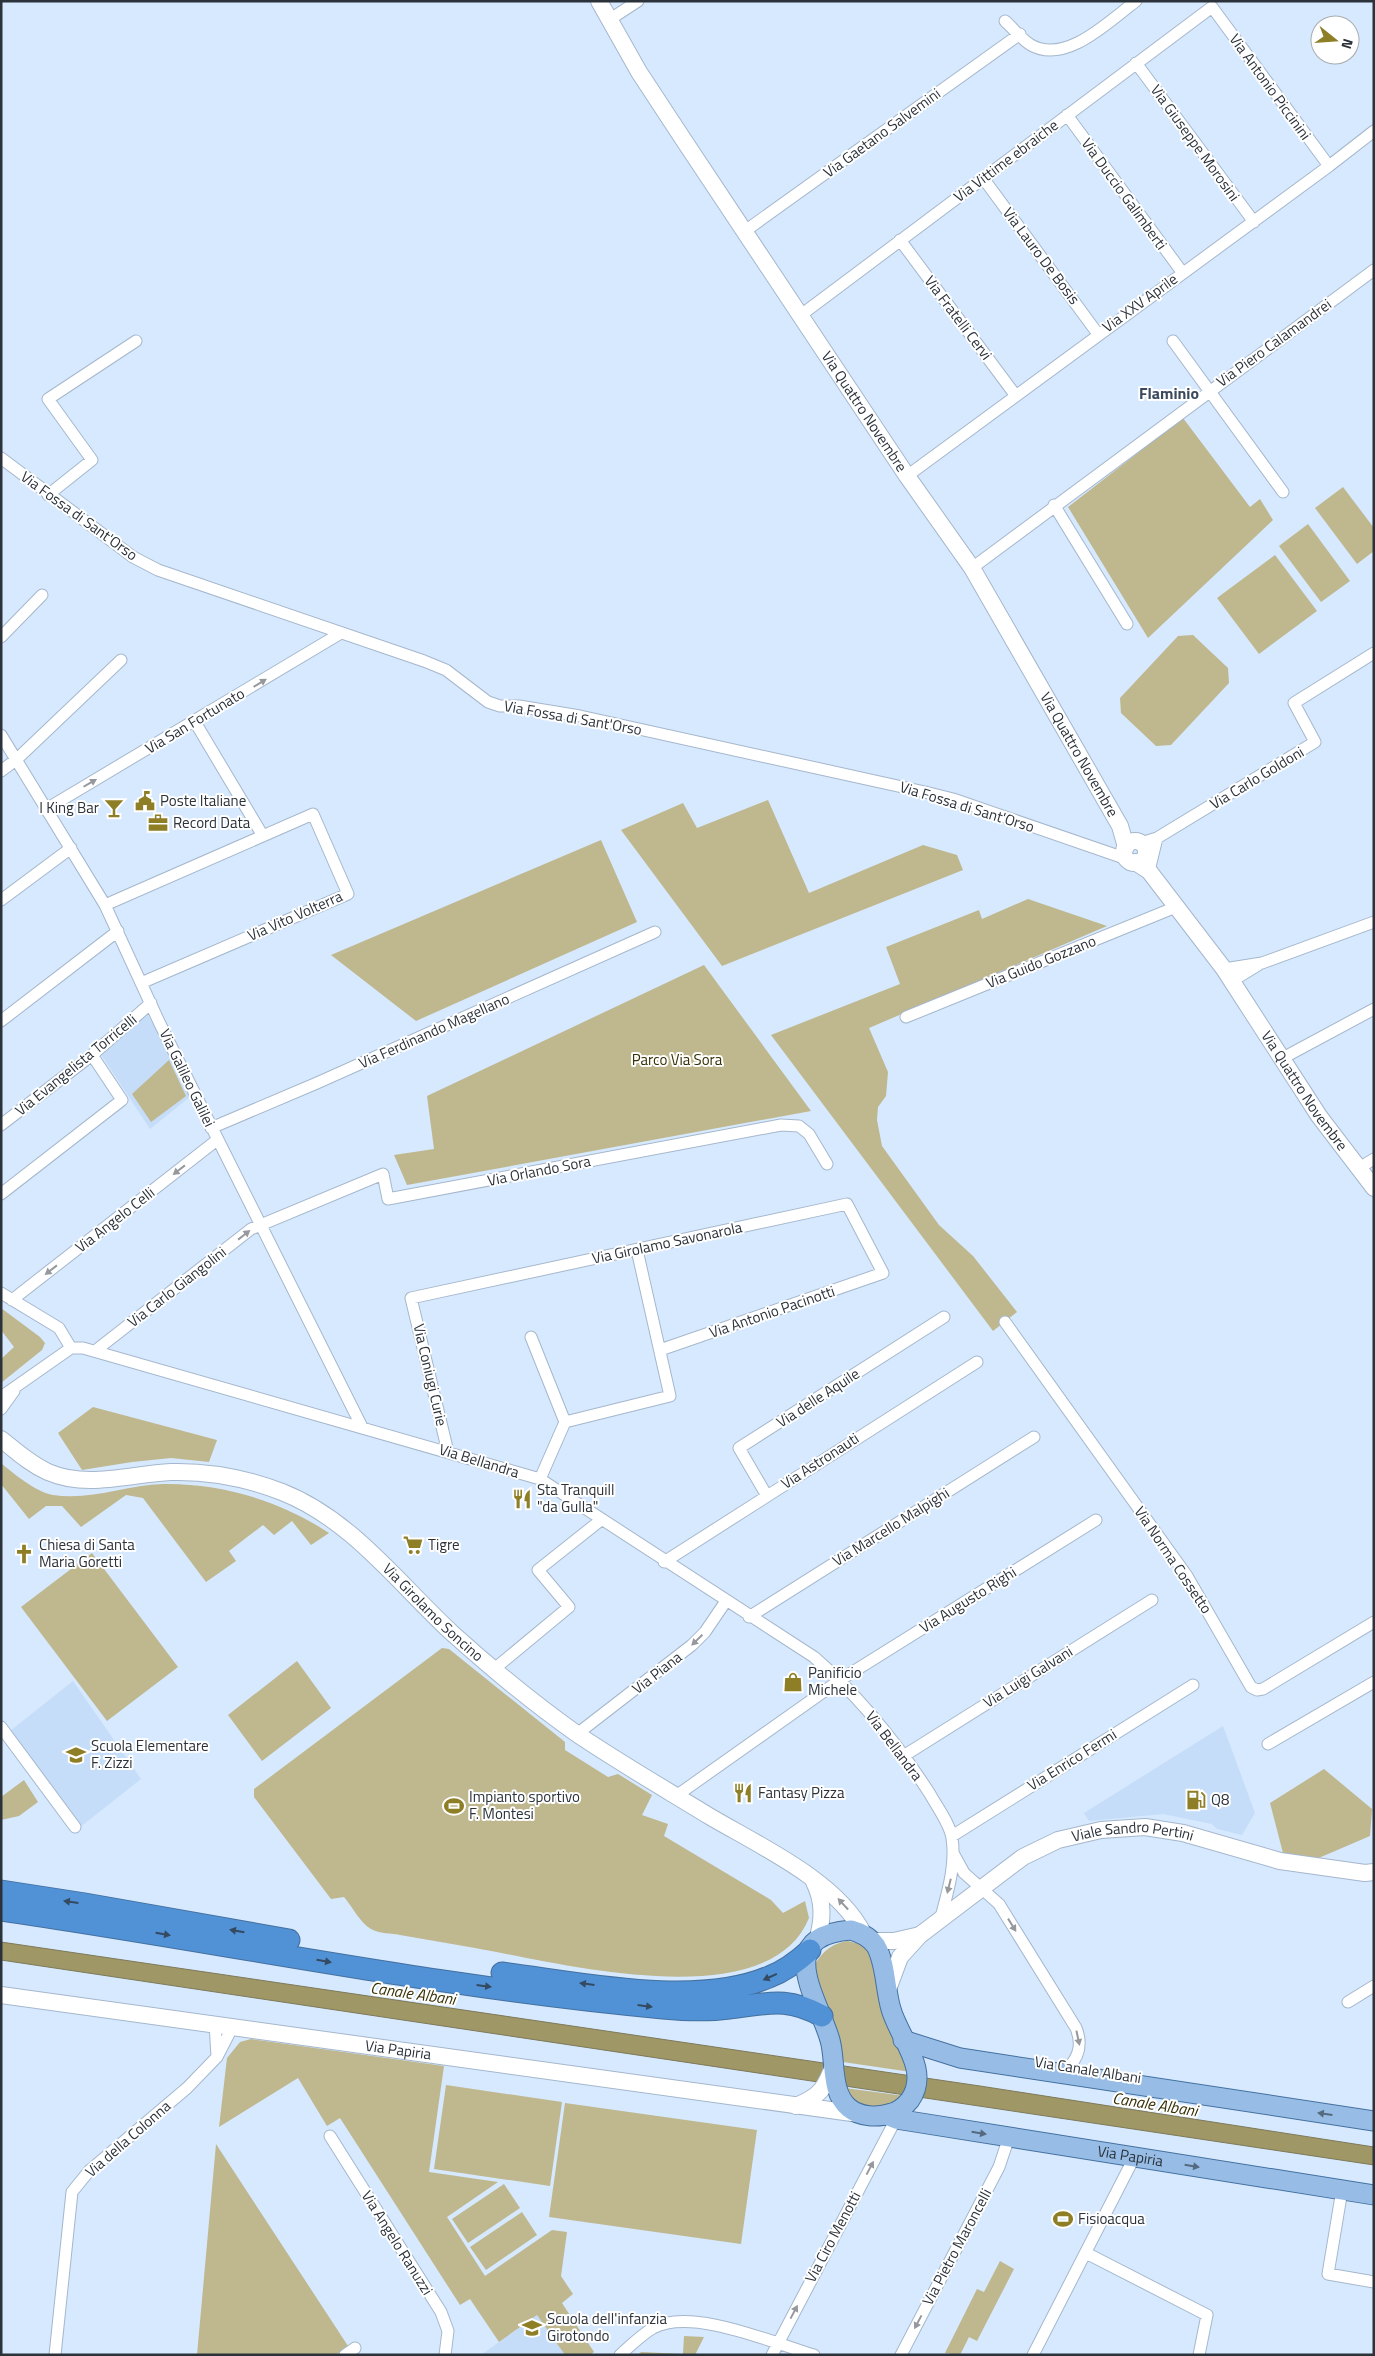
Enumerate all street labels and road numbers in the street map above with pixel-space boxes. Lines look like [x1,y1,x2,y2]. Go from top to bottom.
street label: Via Antonio Piccinini [1224,29,1317,145]
street label: Via Giuseppe Morosini [1145,79,1246,206]
street label: Via Gaetano Salvemini [818,82,945,183]
street label: Via Vittime ebraiche [949,114,1063,208]
street label: Via Duccio Galimberti [1076,133,1173,254]
street label: Via Lauro De Bosis [997,202,1086,309]
street label: Via XXV Aprile [1097,267,1182,338]
street label: Via Fratelli Cervi [919,271,998,365]
street label: Via Piero Calamandrei [1211,293,1336,392]
street label: Via Quattro Novembre [816,346,913,476]
street label: Via Fossa di Sant'Orso [16,465,143,566]
street label: Via San Fortunato [141,682,249,759]
street label: Via Quattro Novembre [1034,688,1124,821]
street label: Via Fossa di Sant'Orso [502,694,644,741]
street label: Via Carlo Goldoni [1205,740,1308,815]
street label: Via Fossa di Sant'Orso [897,775,1037,838]
street label: Via Vito Volterra [244,884,346,947]
street label: Via Guido Gozzano [982,929,1099,994]
street label: Via Ferdinando Magellano [355,987,513,1074]
street label: Via Evangelista Torricelli [10,1008,142,1121]
street label: Via Galileo Galilei [154,1025,221,1131]
street label: Via Quattro Novembre [1256,1026,1354,1155]
street label: Via Orlando Sora [485,1149,593,1192]
street label: Via Angelo Celli [70,1181,159,1258]
street label: Via Girolamo Savonarola [590,1215,745,1270]
street label: Via Carlo Giangolini [122,1241,231,1333]
street label: Via Antonio Pacinotti [706,1279,838,1344]
street label: Via Coniugi Curie [408,1321,453,1428]
street label: Via delle Aquile [772,1362,864,1433]
street label: Via Astronauti [776,1427,863,1494]
street label: Via Bellandra [436,1437,523,1484]
street label: Via Marcello Malpighi [828,1481,954,1572]
street label: Via Norma Cossetto [1129,1501,1218,1618]
street label: Via Girolamo Soncino [377,1558,489,1667]
street label: Via Augusto Righi [915,1561,1021,1639]
street label: Via Luigi Galvani [979,1640,1077,1713]
street label: Via Piana [627,1645,687,1700]
street label: Via Bellandra [860,1706,929,1786]
street label: Via Enrico Fermi [1023,1723,1121,1796]
street label: Viale Sandro Pertini [1069,1815,1197,1848]
street label: Via Papiria [364,2034,433,2066]
street label: Via Canale Albani [1033,2050,1143,2089]
street label: Via della Colonna [80,2095,176,2182]
street label: Via Papiria [1096,2139,1165,2172]
street label: Via Pietro Maroncelli [916,2184,997,2309]
street label: Via Angelo Ranuzzi [356,2186,439,2300]
street label: Via Ciro Menotti [799,2187,866,2286]

